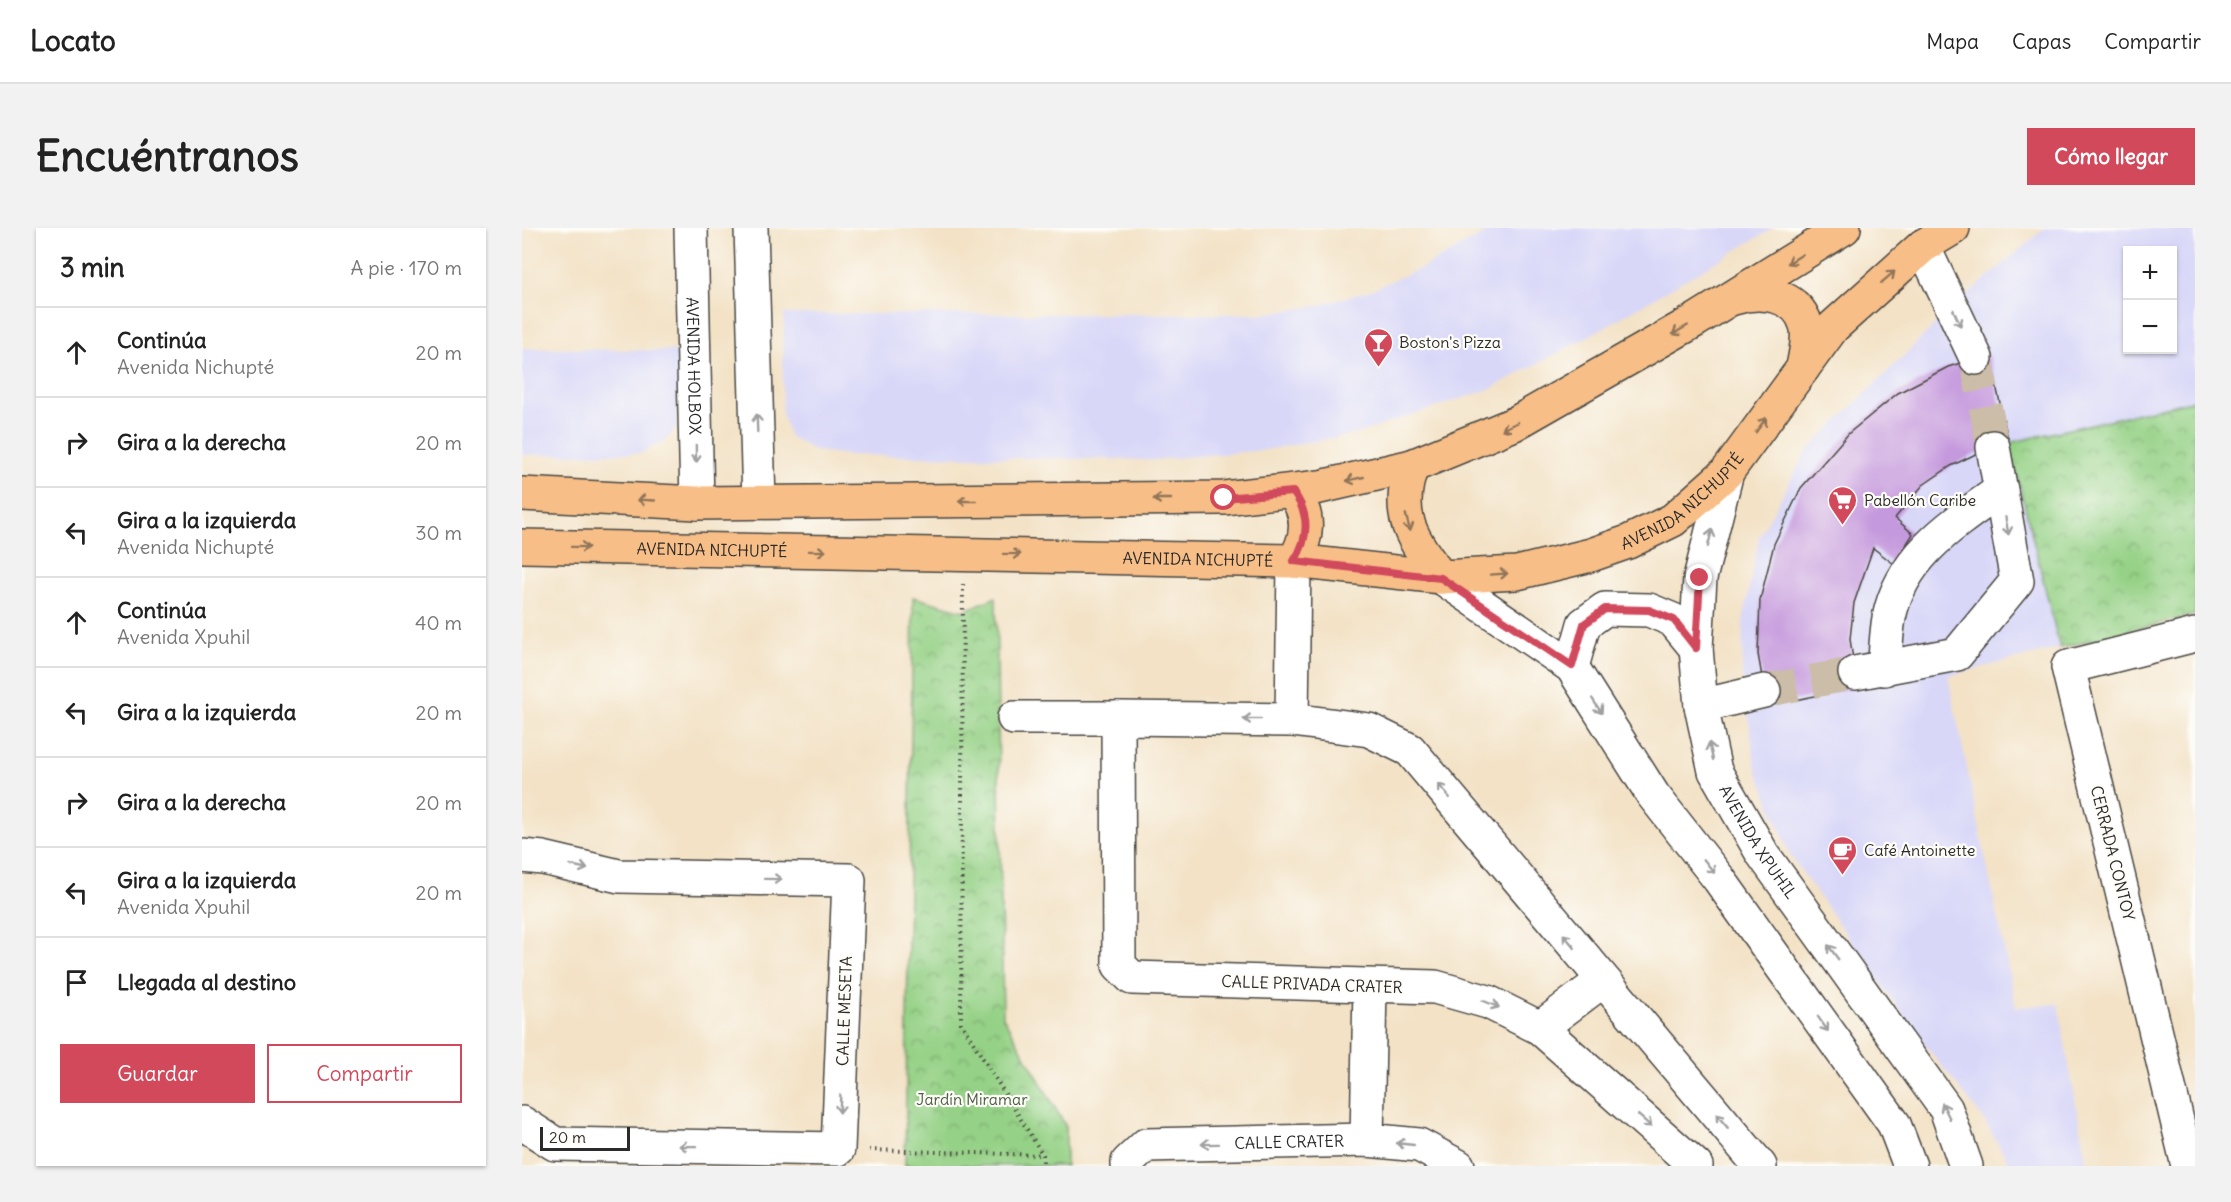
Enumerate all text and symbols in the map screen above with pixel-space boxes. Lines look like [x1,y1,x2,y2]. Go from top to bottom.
text: Locato [30,23,116,59]
text: Mapa [1926,28,1979,55]
text: Capas [2012,28,2071,55]
text: Compartir [2104,28,2201,55]
button: Cómo llegar [2027,128,2195,185]
text: Encuéntranos [36,130,299,182]
map controls [2123,246,2177,354]
button: + [2123,246,2177,300]
text: 3 min [60,251,125,284]
one-way arrow [1787,253,1804,265]
text: A pie · 170 m [351,255,462,280]
one-way arrow [1880,270,1895,284]
street label: AVENIDA HOLBOX [683,297,706,435]
button: − [2123,300,2177,354]
one-way arrow [1951,309,1963,327]
one-way arrow [1672,324,1689,336]
text: Continúa [117,326,206,354]
bar icon: Boston's Pizza [1362,326,1394,368]
place label: Boston's Pizza [1399,332,1501,352]
icon: ahead [60,336,93,369]
text: 20 m [416,340,462,365]
text: Avenida Nichupté [117,354,274,379]
one-way arrow [751,413,762,433]
one-way arrow [1755,417,1768,433]
one-way arrow [1502,420,1520,432]
icon: right [60,426,93,459]
text: Gira a la derecha [117,428,286,456]
text: 20 m [416,430,462,455]
one-way arrow [690,444,702,464]
street label: AVENIDA NICHUPTÉ [1618,449,1748,554]
one-way arrow [1346,474,1365,486]
route start [1210,484,1236,510]
supermarket icon: Pabellón Caribe [1827,484,1859,526]
place label: Pabellón Caribe [1864,490,1976,510]
one-way arrow [1152,493,1172,505]
one-way arrow [636,495,656,506]
one-way arrow [957,495,977,507]
text: Gira a la izquierda [117,506,296,534]
one-way arrow [1402,513,1414,532]
one-way arrow [2002,515,2013,535]
icon: left [60,516,93,549]
text: 30 m [415,520,462,545]
one-way arrow [1704,528,1716,547]
text: Avenida Nichupté [117,534,274,559]
street label: AVENIDA NICHUPTÉ [636,538,788,561]
one-way arrow [570,541,590,552]
one-way arrow [807,545,827,557]
street label: AVENIDA NICHUPTÉ [1122,548,1273,571]
one-way arrow [1002,549,1022,560]
route end [1686,564,1712,590]
one-way arrow [1489,568,1509,579]
text: Continúa [117,596,206,624]
icon: ahead [60,606,93,639]
text: 40 m [415,610,462,635]
text: Avenida Xpuhil [117,624,250,649]
icon: left [60,696,93,729]
one-way arrow [1591,697,1603,714]
text: Gira a la izquierda [117,698,296,726]
text: 20 m [416,700,462,725]
one-way arrow [1243,713,1263,725]
one-way arrow [1704,742,1716,761]
street label: AVENIDA XPUHIL [1715,781,1802,903]
one-way arrow [1437,783,1450,799]
street label: CERRADA CONTOY [2087,783,2139,923]
icon: right [60,786,93,819]
text: Gira a la derecha [117,788,286,816]
text: 20 m [416,790,462,815]
cafe icon: Café Antoinette [1827,834,1859,876]
place label: Café Antoinette [1864,840,1975,860]
one-way arrow [1702,857,1715,873]
one-way arrow [570,861,589,873]
text: Gira a la izquierda [117,866,296,894]
one-way arrow [763,873,783,884]
icon: left [60,876,93,909]
text: 20 m [416,880,462,905]
text: Avenida Xpuhil [117,894,250,919]
one-way arrow [1562,933,1575,949]
one-way arrow [1827,945,1840,961]
street label: CALLE MESETA [832,956,856,1066]
icon: arrive [60,966,93,999]
text: Llegada al destino [117,968,296,996]
street label: CALLE PRIVADA CRATER [1221,971,1403,997]
one-way arrow [1481,999,1500,1010]
one-way arrow [1816,1016,1829,1032]
button: Guardar [60,1044,255,1103]
button: Compartir [267,1044,462,1103]
park label: Jardín Miramar [916,1089,1028,1109]
one-way arrow [834,1094,846,1114]
one-way arrow [1939,1103,1951,1121]
one-way arrow [1637,1114,1652,1128]
one-way arrow [1715,1114,1729,1129]
scale bar [540,1124,630,1152]
text: 20 m [549,1127,586,1147]
street label: CALLE CRATER [1234,1131,1344,1153]
one-way arrow [1201,1138,1221,1149]
one-way arrow [1396,1138,1415,1149]
one-way arrow [679,1141,699,1152]

